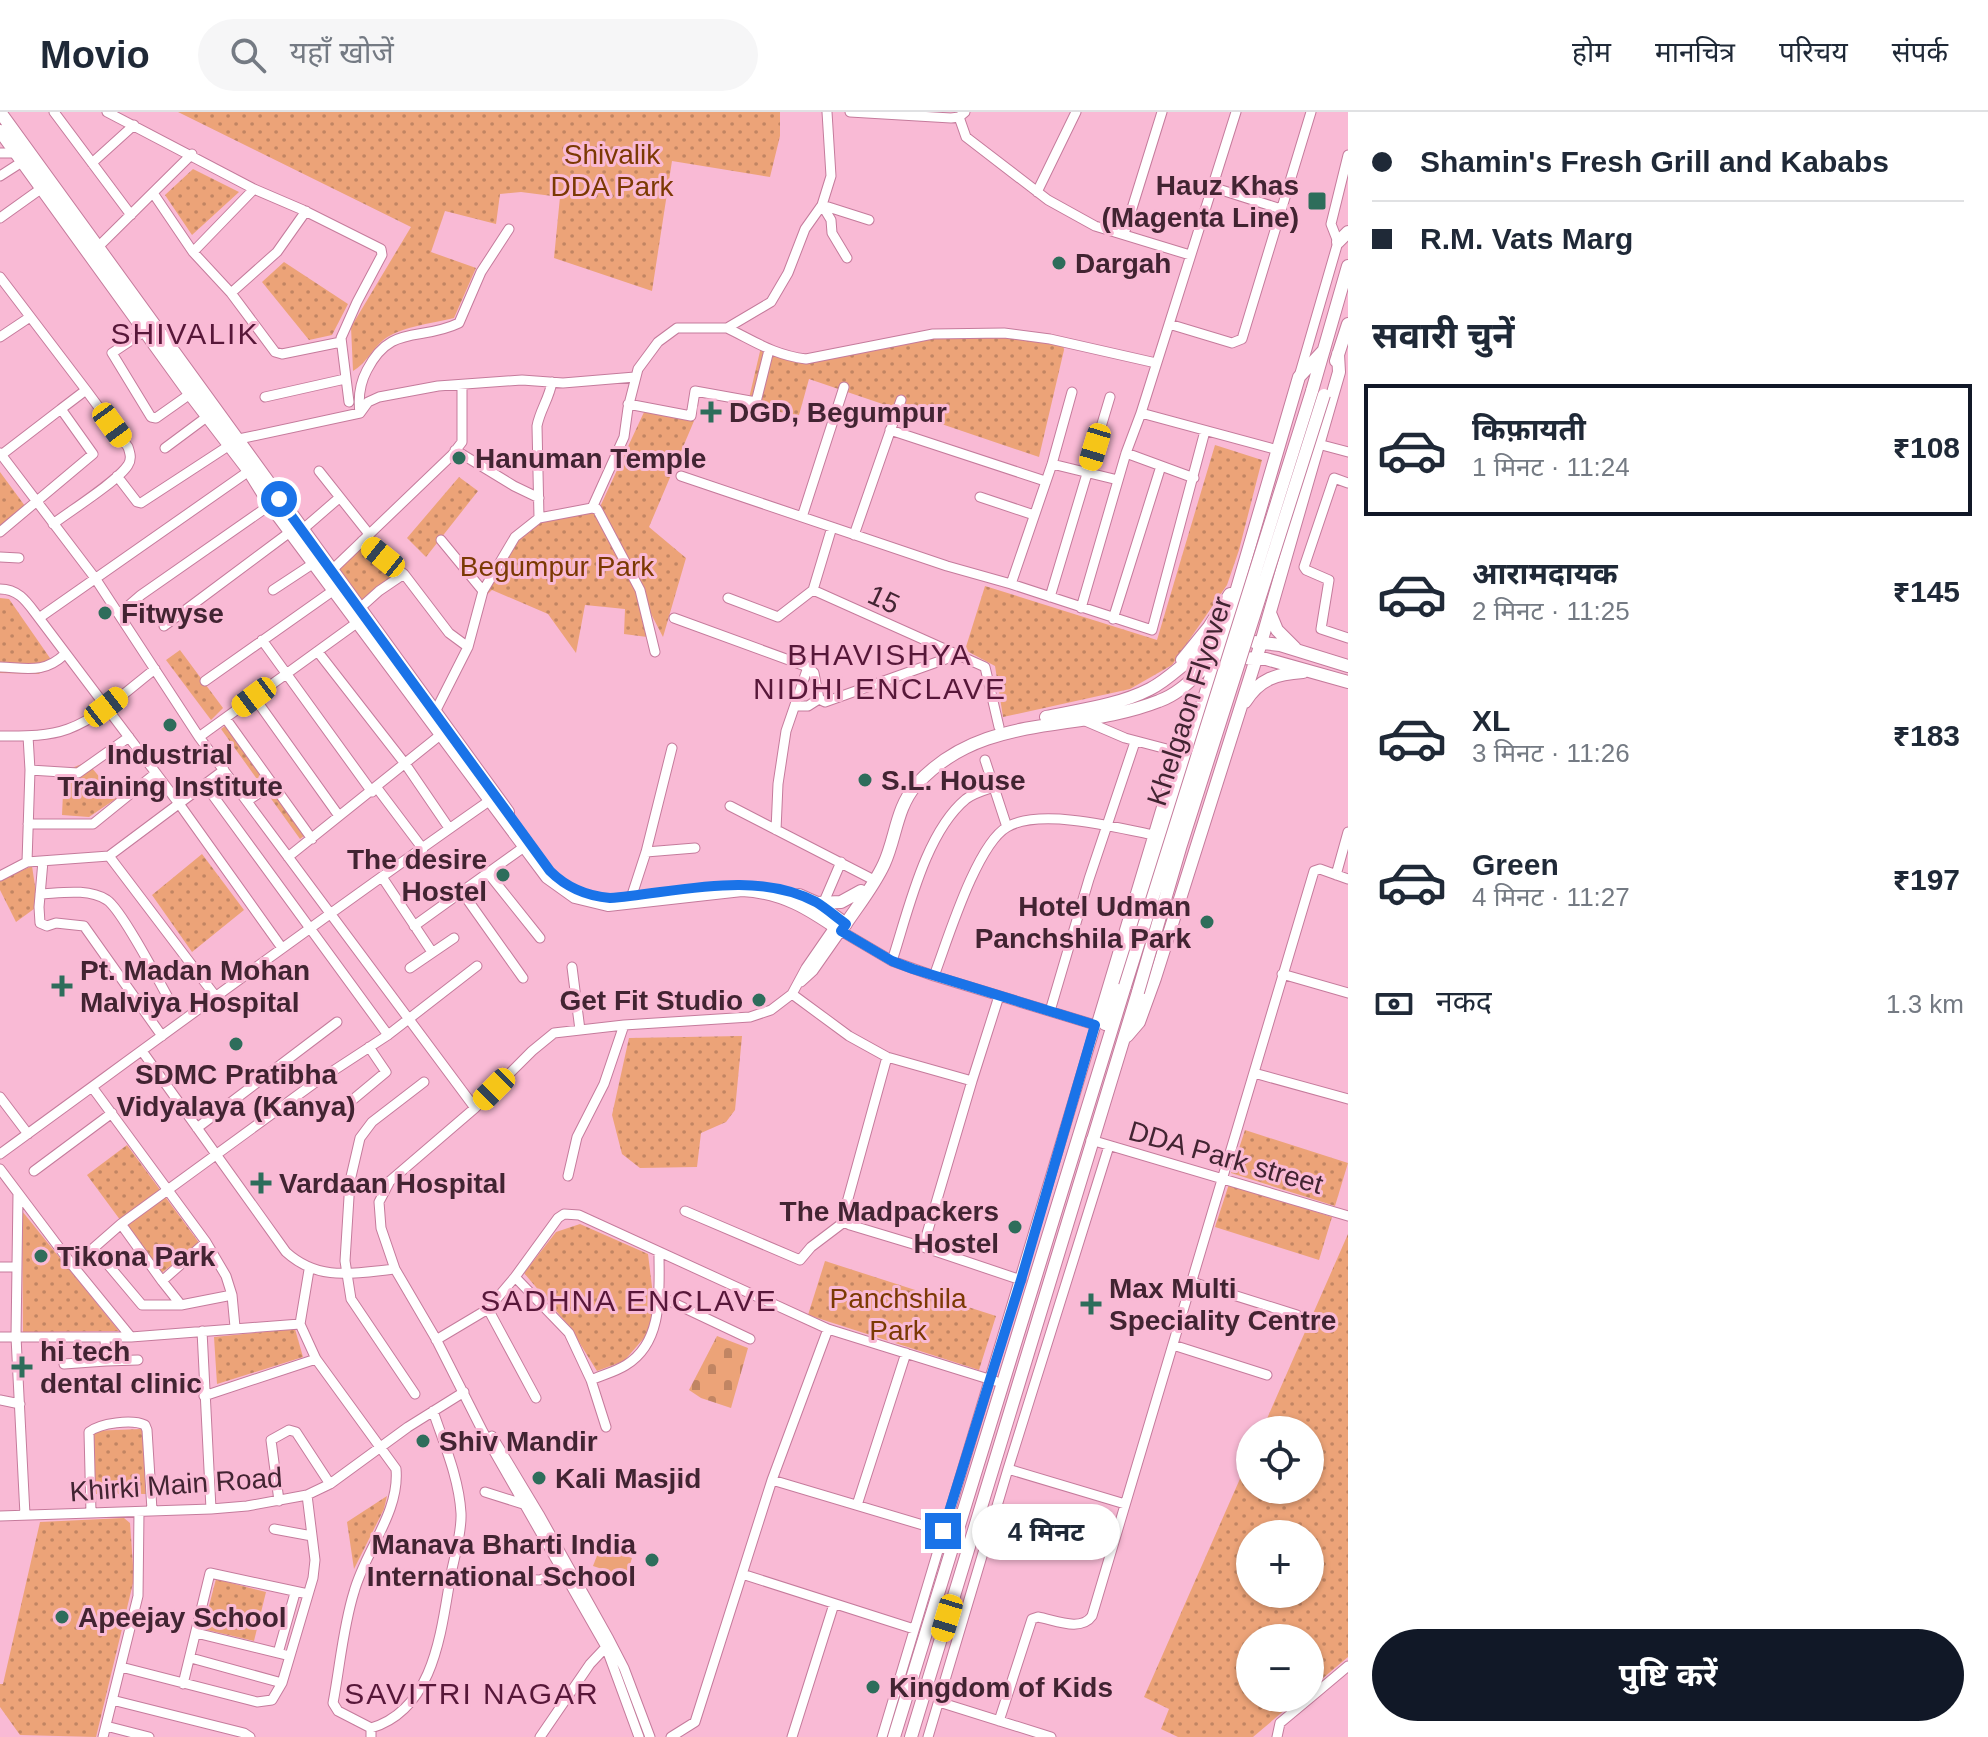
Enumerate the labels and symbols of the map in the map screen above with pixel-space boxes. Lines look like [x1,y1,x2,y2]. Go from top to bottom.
park label: Shivalik DDA Park [551,139,674,202]
place label: Hauz Khas (Magenta Line) [1101,170,1299,233]
marker: Hauz Khas (Magenta Line) [1306,190,1328,212]
place label: Dargah [1075,248,1171,279]
marker: Dargah [1050,254,1068,272]
district label: SHIVALIK [111,317,259,350]
place label: DGD, Begumpur [729,397,947,428]
car [88,399,136,451]
marker: DGD, Begumpur [700,401,722,423]
car [1077,421,1113,473]
place label: Hanuman Temple [475,443,706,474]
marker: Hanuman Temple [450,449,468,467]
route start [261,481,297,517]
car [357,533,409,581]
park label: Begumpur Park [460,551,655,582]
street label: 15 [863,579,904,620]
street label: Khelgaon Flyover [1141,593,1238,810]
place label: Fitwyse [121,598,224,629]
marker: Fitwyse [96,604,114,622]
district label: BHAVISHYA NIDHI ENCLAVE [753,638,1007,705]
car [228,673,280,721]
car [80,683,132,731]
marker: Industrial Training Institute [161,716,179,734]
place label: Industrial Training Institute [57,739,283,802]
place label: S.L. House [881,765,1026,796]
marker: S.L. House [856,771,874,789]
place label: The desire Hostel [347,844,487,907]
marker: The desire Hostel [494,866,512,884]
place label: Hotel Udman Panchshila Park [975,891,1191,954]
marker: Hotel Udman Panchshila Park [1198,913,1216,931]
place label: Pt. Madan Mohan Malviya Hospital [80,955,310,1018]
marker: Pt. Madan Mohan Malviya Hospital [51,975,73,997]
place label: Get Fit Studio [559,985,743,1016]
marker: Get Fit Studio [750,991,768,1009]
marker: SDMC Pratibha Vidyalaya (Kanya) [227,1035,245,1053]
place label: SDMC Pratibha Vidyalaya (Kanya) [116,1059,356,1122]
car [469,1064,519,1114]
street label: DDA Park street [1125,1115,1327,1200]
place label: Vardaan Hospital [279,1168,506,1199]
marker: Vardaan Hospital [250,1172,272,1194]
place label: The Madpackers Hostel [780,1196,999,1259]
marker: The Madpackers Hostel [1006,1218,1024,1236]
place label: Tikona Park [57,1241,216,1272]
marker: Tikona Park [32,1247,50,1265]
place label: Max Multi Speciality Centre [1109,1273,1336,1336]
park label: Panchshila Park [830,1283,967,1346]
district label: SADHNA ENCLAVE [480,1284,778,1317]
marker: Max Multi Speciality Centre [1080,1293,1102,1315]
place label: hi tech dental clinic [40,1336,202,1399]
marker: hi tech dental clinic [11,1356,33,1378]
place label: Shiv Mandir [439,1426,598,1457]
marker: Shiv Mandir [414,1432,432,1450]
street label: Khirki Main Road [69,1462,283,1507]
place label: Kali Masjid [555,1463,701,1494]
marker: Kali Masjid [530,1469,548,1487]
callout: 4 मिनट [971,1503,1119,1559]
route end [925,1513,961,1549]
place label: Manava Bharti India International School [367,1529,636,1592]
marker: Manava Bharti India International School [643,1551,661,1569]
car [929,1592,965,1644]
place label: Apeejay School [78,1602,287,1633]
marker: Apeejay School [53,1608,71,1626]
place label: Kingdom of Kids [889,1672,1113,1703]
district label: SAVITRI NAGAR [344,1677,600,1710]
marker: Kingdom of Kids [864,1678,882,1696]

